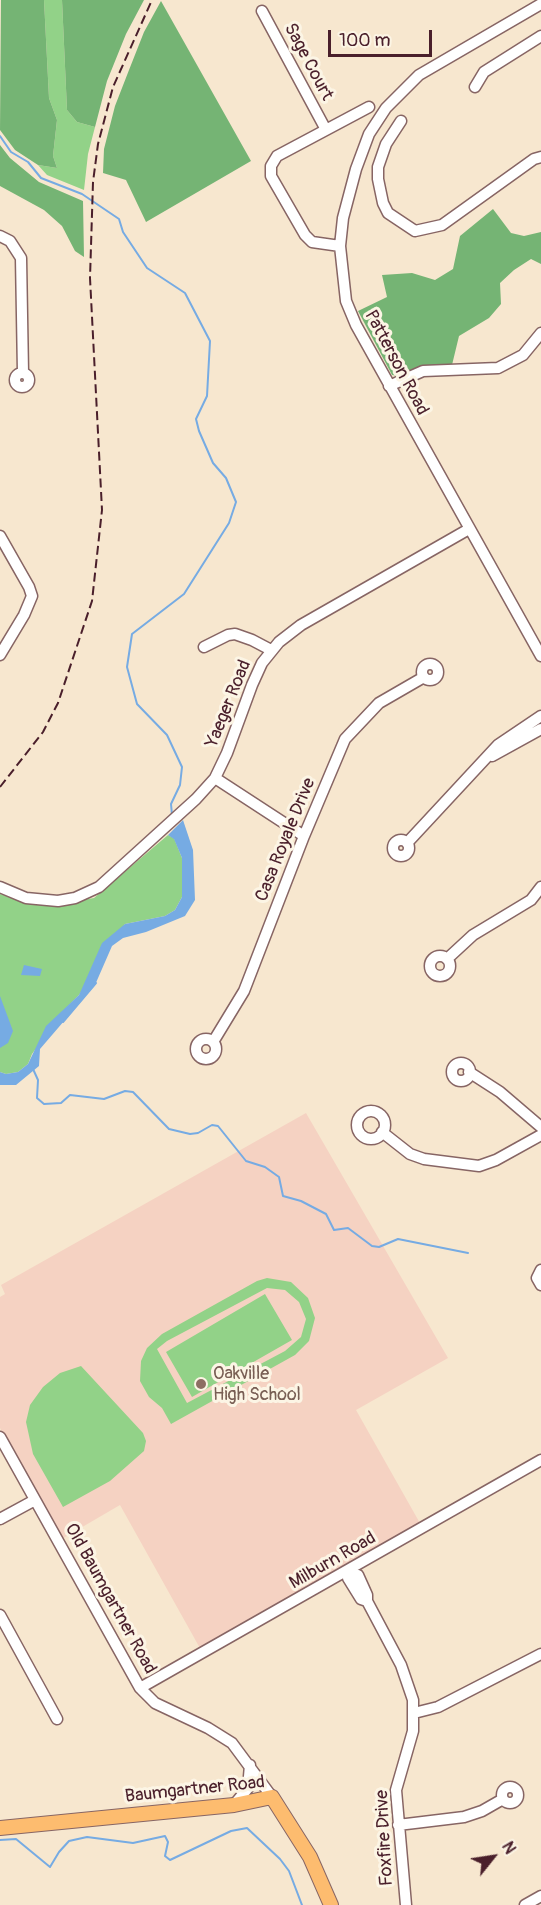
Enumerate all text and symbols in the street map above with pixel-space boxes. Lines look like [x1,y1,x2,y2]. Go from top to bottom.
scale bar [331,18,434,56]
street label: Sage Court [279,20,337,104]
text: 100 m [339,29,391,52]
street label: Patterson Road [359,307,433,419]
street label: Yaeger Road [202,657,256,751]
street label: Casa Royale Drive [251,775,321,905]
place label: Oakville High School [213,1363,301,1406]
marker: Oakville High School [194,1377,208,1391]
street label: Old Baumgartner Road [60,1520,160,1678]
street label: Milburn Road [286,1528,380,1594]
street label: Baumgartner Road [124,1772,266,1808]
street label: Foxfire Drive [372,1789,398,1887]
north arrow [463,1827,523,1887]
text: N [497,1838,520,1858]

